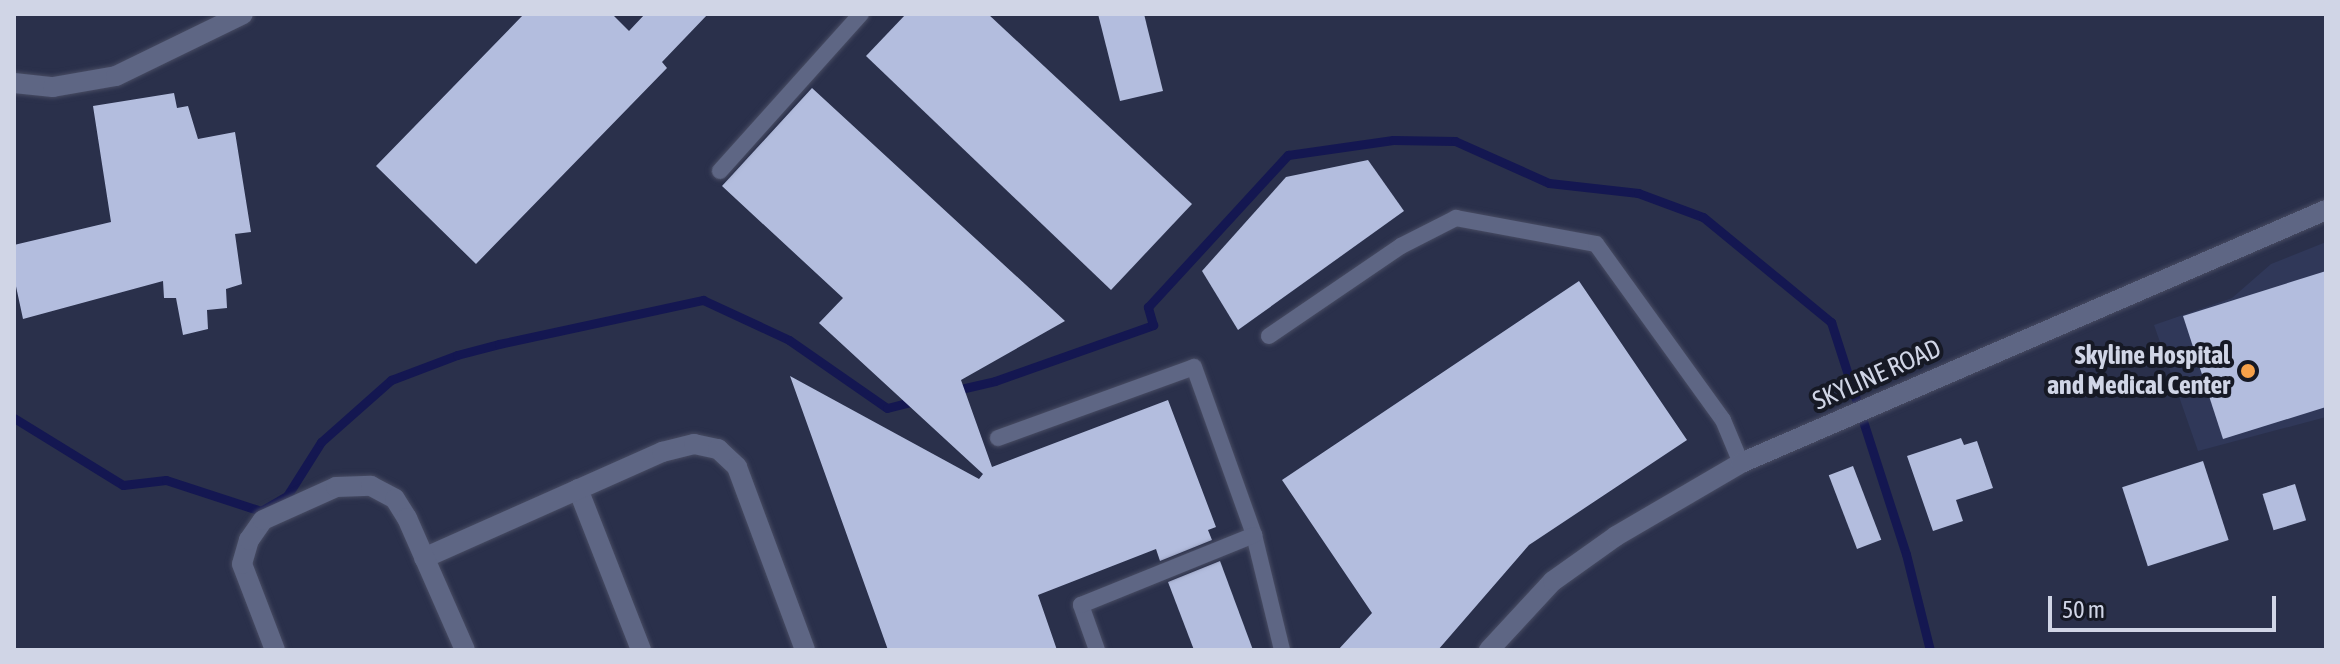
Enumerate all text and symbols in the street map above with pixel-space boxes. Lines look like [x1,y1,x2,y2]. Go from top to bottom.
street label: SKYLINE ROAD [1808,333,1946,417]
place label: Skyline Hospital and Medical Center [2047,340,2230,402]
marker: Skyline Hospital and Medical Center [2237,360,2259,382]
scale bar [2052,580,2280,630]
text: 50 m [2062,596,2105,623]

